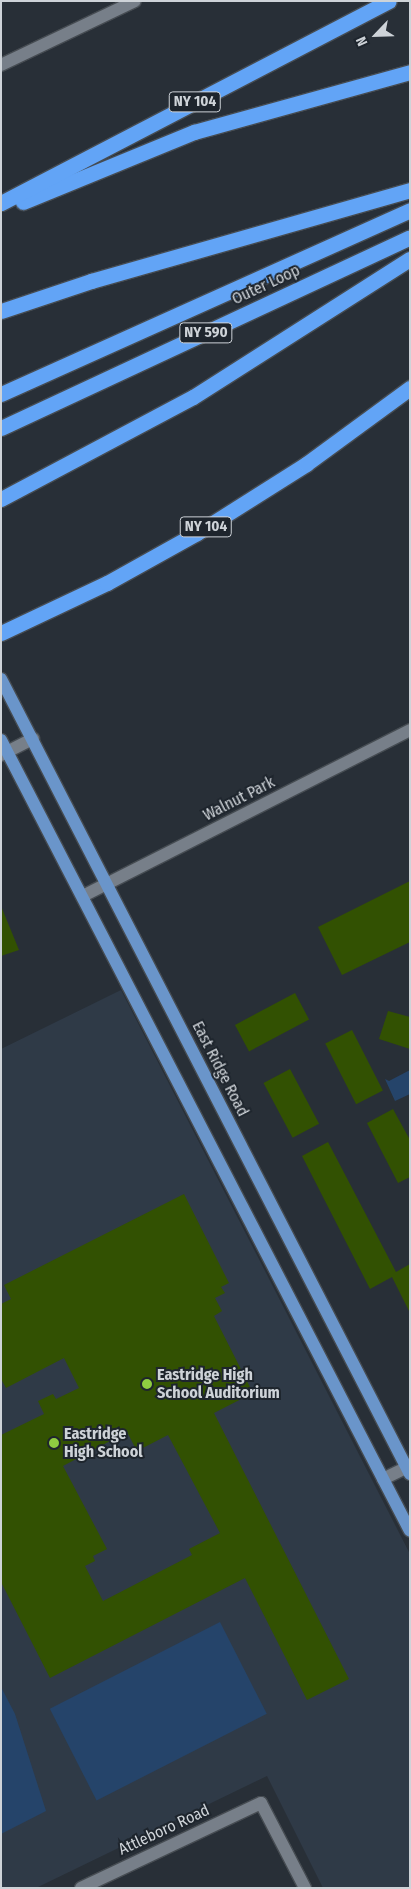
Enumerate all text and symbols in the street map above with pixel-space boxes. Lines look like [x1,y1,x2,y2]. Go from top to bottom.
north arrow [351,10,401,60]
text: N [352,34,371,49]
road number: NY 104 [169,90,221,114]
street label: Outer Loop [229,261,303,309]
road number: NY 590 [178,320,234,346]
road number: NY 104 [180,514,232,540]
street label: Walnut Park [200,773,278,825]
street label: East Ridge Road [188,1018,252,1120]
place label: Eastridge High School Auditorium [157,1365,280,1403]
marker: Eastridge High School Auditorium [141,1378,153,1390]
place label: Eastridge High School [64,1424,143,1462]
marker: Eastridge High School [48,1437,60,1449]
street label: Attleboro Road [115,1801,213,1859]

